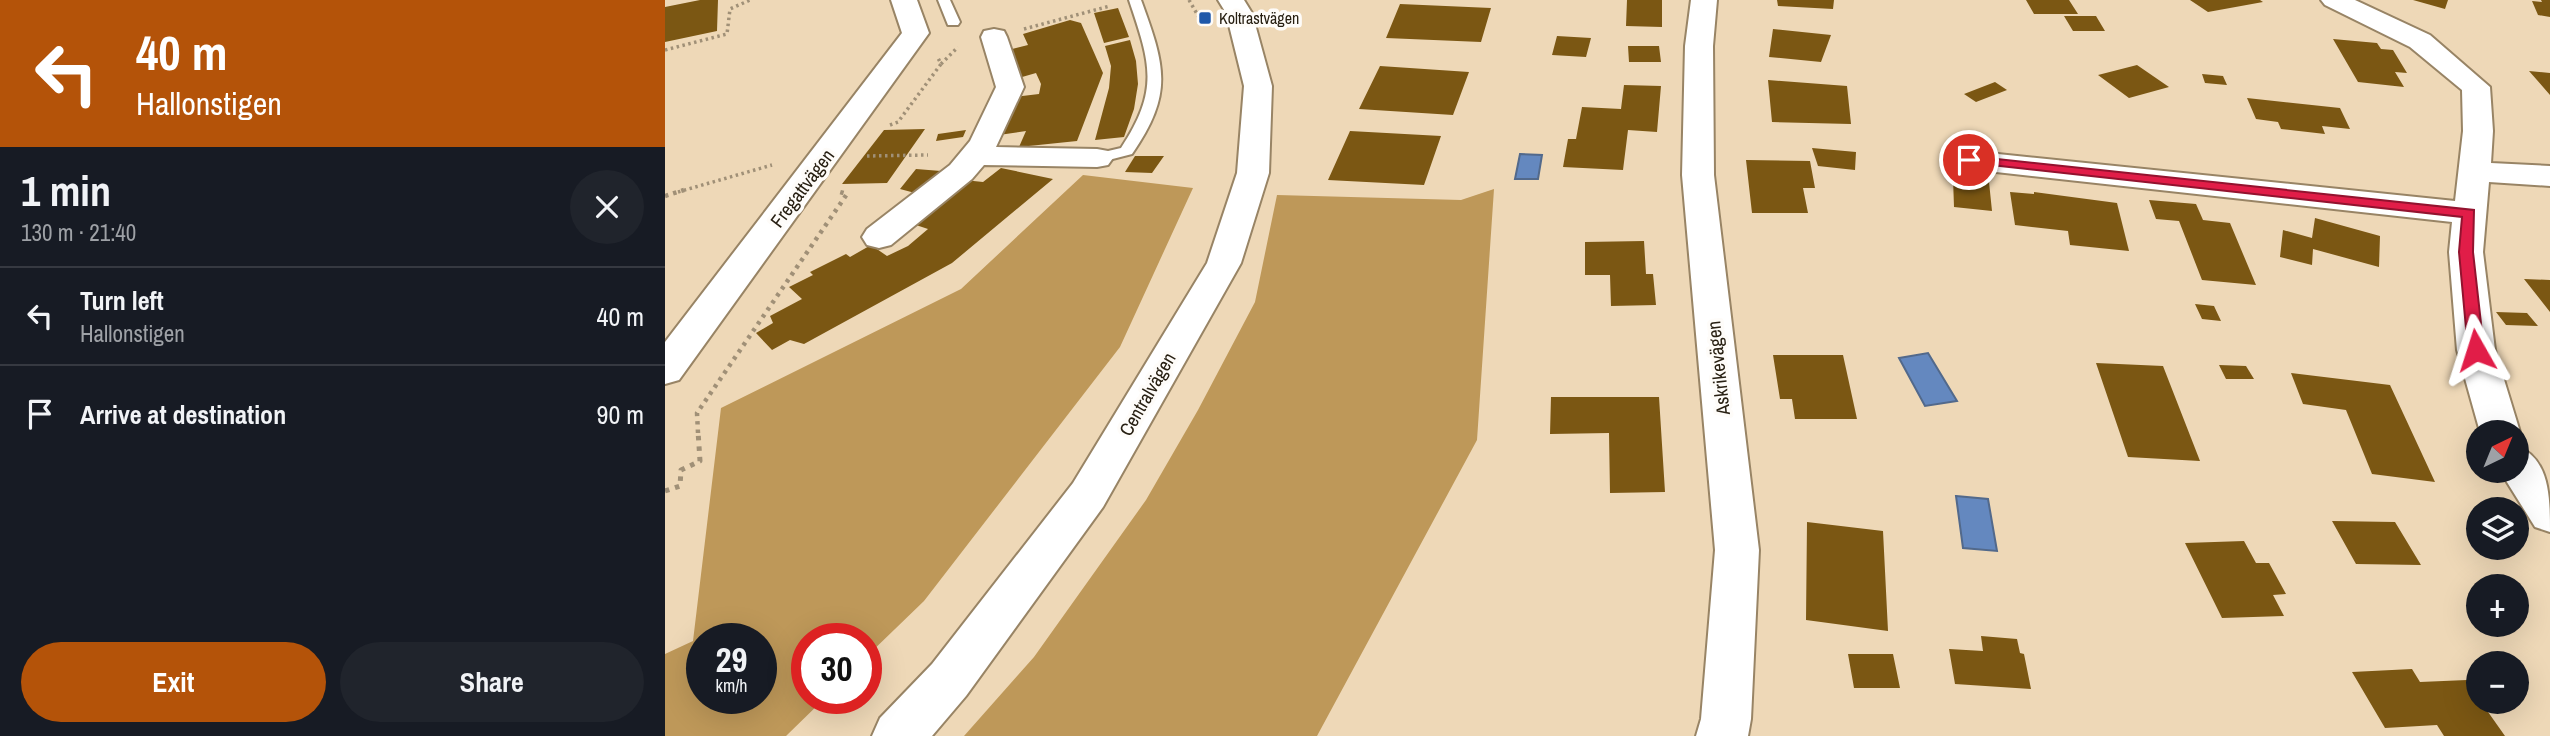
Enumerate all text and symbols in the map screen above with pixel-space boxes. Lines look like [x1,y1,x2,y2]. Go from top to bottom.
place label: Koltrastvägen [1219,7,1299,29]
marker: Koltrastvägen [1197,10,1213,26]
text: 40 m [136,19,228,85]
icon: left [21,28,112,119]
text: Hallonstigen [136,82,282,125]
pin [1939,130,1999,190]
icon: arrive [1950,141,1988,179]
street label: Fregattvägen [764,144,840,232]
text: 1 min [21,163,111,219]
button: close [570,170,644,244]
text: 130 m · 21:40 [21,217,136,248]
text: Turn left [80,283,164,318]
icon: left [21,297,59,335]
text: 40 m [597,299,644,334]
position arrow [2439,313,2513,387]
text: Hallonstigen [80,318,185,349]
street label: Askrikevägen [1700,320,1736,417]
street label: Centralvägen [1113,347,1181,441]
icon: arrive [21,395,59,433]
text: Arrive at destination [80,397,286,432]
text: 90 m [597,397,644,432]
north arrow [2466,420,2529,483]
map controls [2466,420,2529,714]
button: layers [2466,497,2529,560]
button: + [2466,574,2529,637]
speed limit sign: 30 [791,623,882,714]
text: 29 [716,636,747,683]
button: Exit [21,642,326,722]
button: Share [340,642,644,722]
button: − [2466,651,2529,714]
text: km/h [716,673,748,698]

